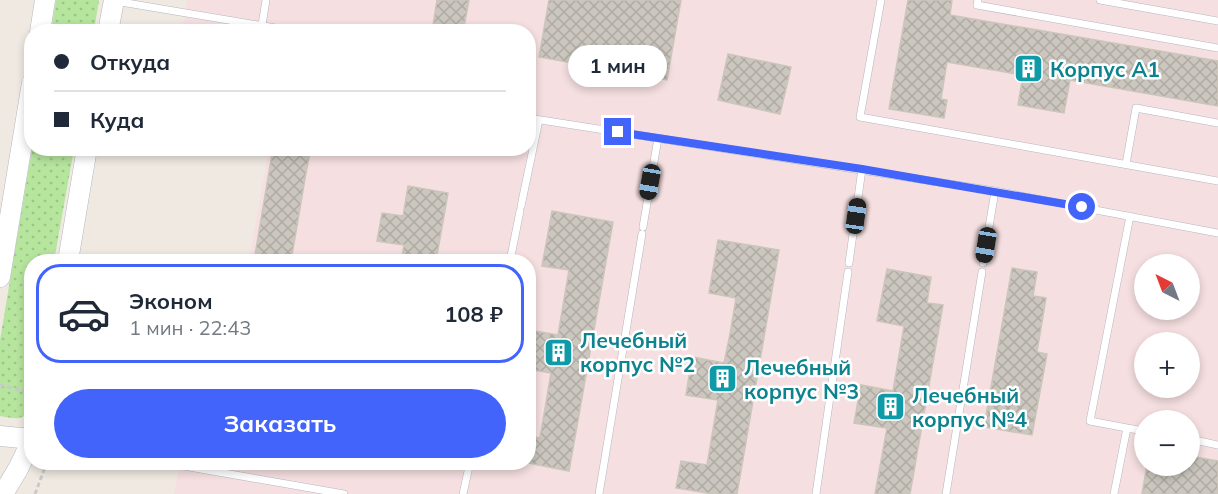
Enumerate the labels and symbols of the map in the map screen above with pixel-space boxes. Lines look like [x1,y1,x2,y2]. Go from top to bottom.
callout: 1 мин [568,45,668,87]
building icon: Корпус А1 [1013,53,1045,85]
place label: Корпус А1 [1050,56,1160,82]
route end [604,118,631,145]
car [638,163,662,201]
route start [1068,193,1095,220]
car [845,197,867,235]
car [974,226,998,264]
north arrow [1134,254,1200,320]
place label: Лечебный корпус №2 [580,327,695,377]
building icon: Лечебный корпус №2 [543,336,575,368]
place label: Лечебный корпус №3 [744,354,859,404]
building icon: Лечебный корпус №3 [707,363,739,395]
place label: Лечебный корпус №4 [912,382,1028,432]
building icon: Лечебный корпус №4 [875,391,907,423]

